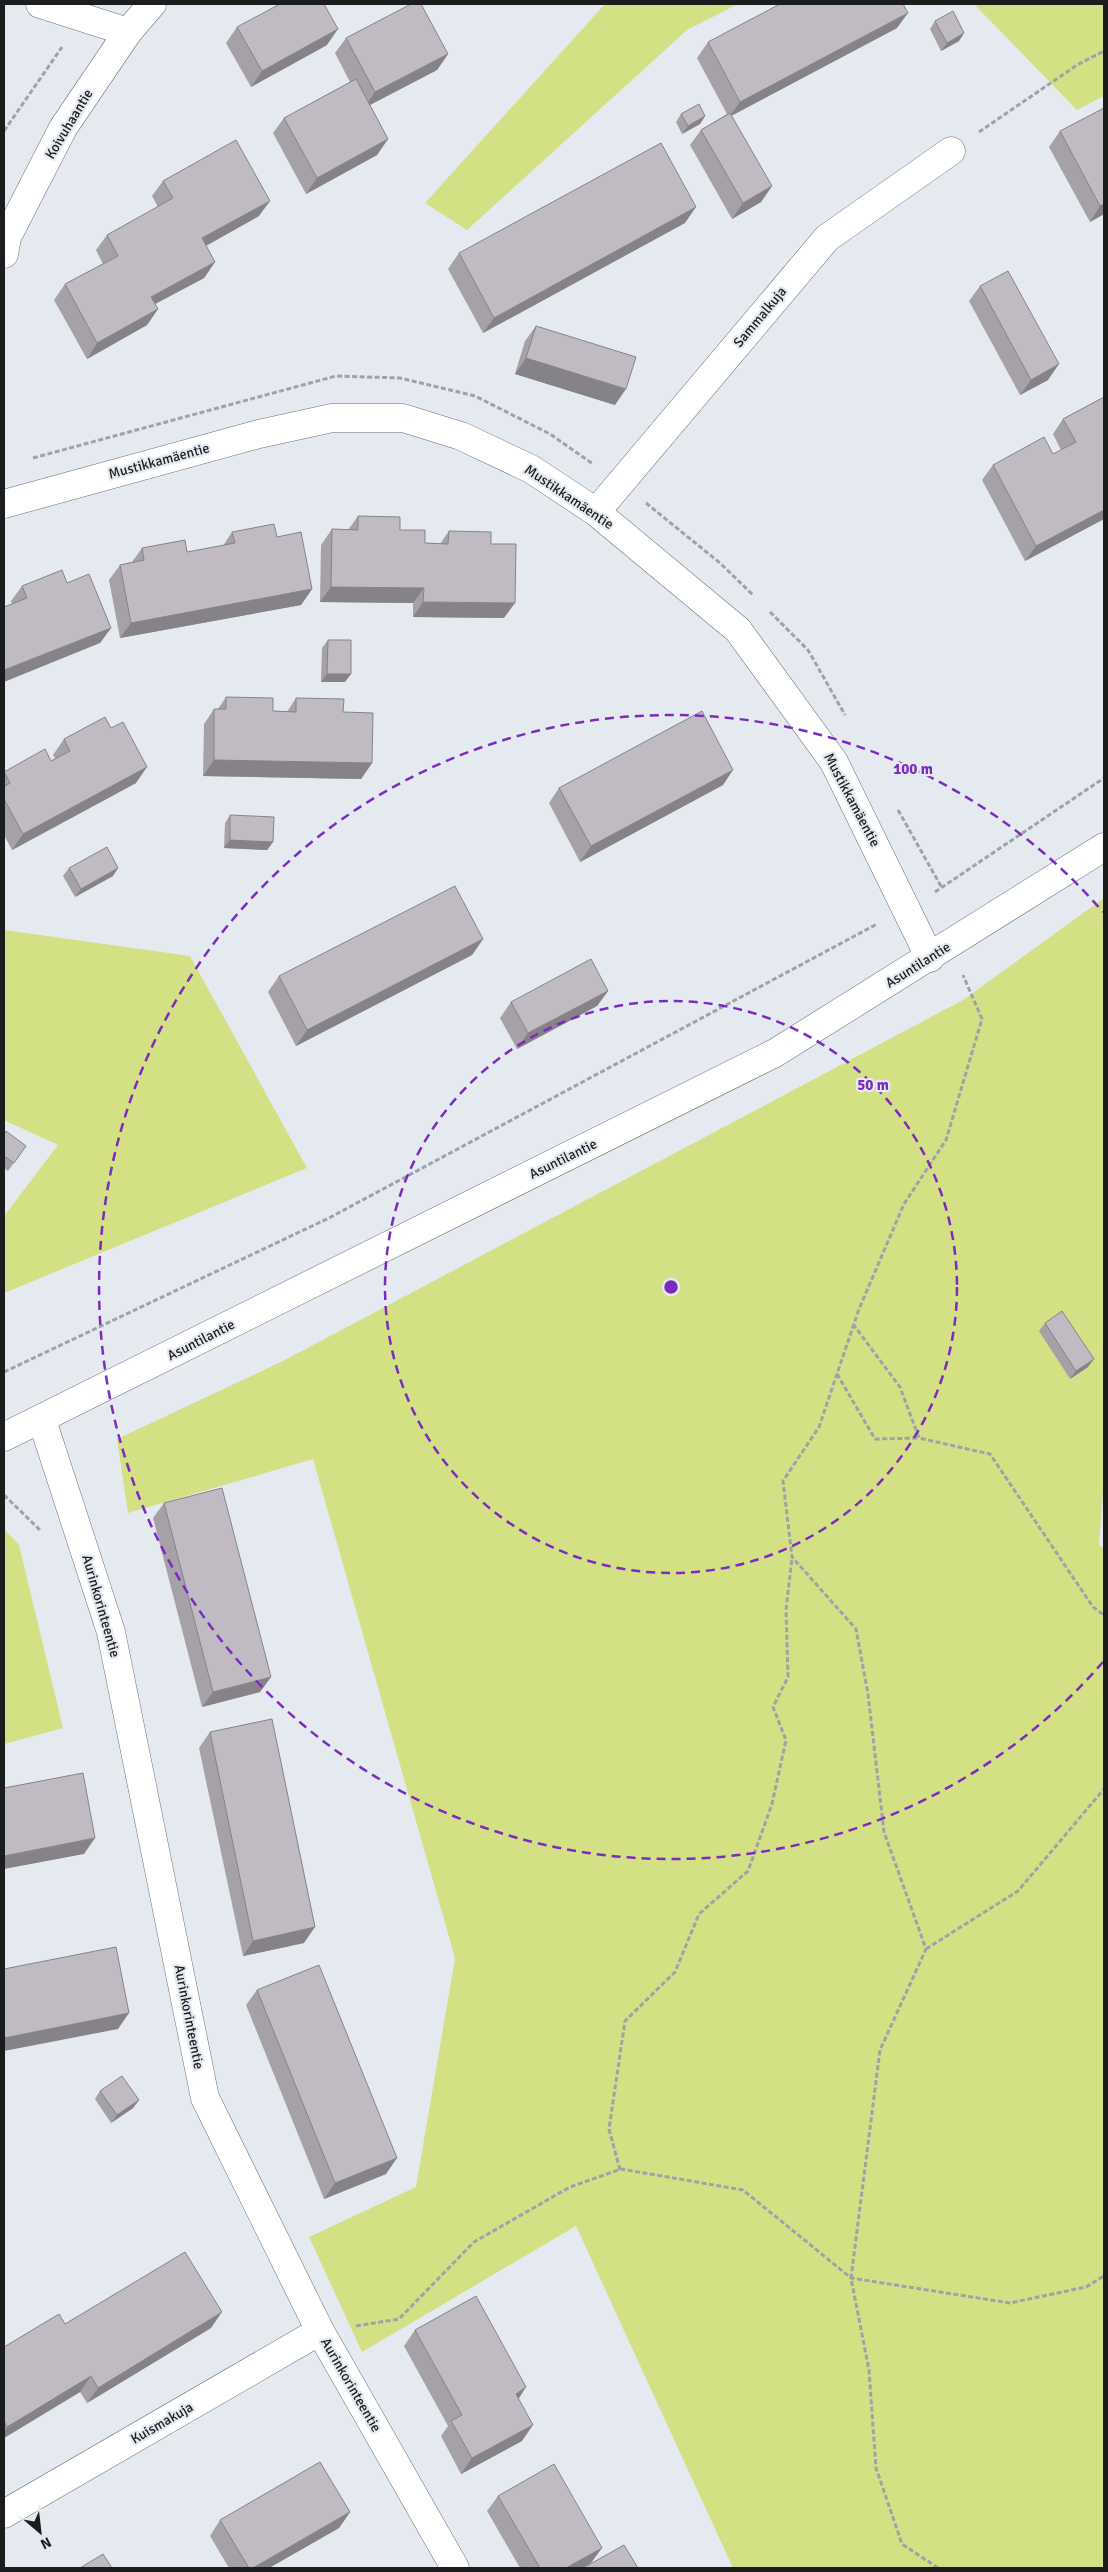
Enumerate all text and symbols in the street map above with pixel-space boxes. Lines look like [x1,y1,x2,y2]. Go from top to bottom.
street label: Koivuhaantie [42,86,96,162]
street label: Sammalkuja [730,283,790,351]
street label: Mustikkamäentie [107,439,211,483]
street label: Mustikkamäentie [521,461,617,533]
street label: Mustikkamäentie [820,750,884,850]
text: 100 m [893,760,933,778]
street label: Asuntilantie [882,938,954,992]
text: 50 m [857,1076,889,1094]
street label: Asuntilantie [526,1135,600,1183]
centre of rings [662,1278,680,1296]
street label: Asuntilantie [164,1316,238,1364]
street label: Aurinkorinteentie [78,1553,124,1659]
street label: Aurinkorinteentie [171,1963,207,2071]
street label: Aurinkorinteentie [317,2335,385,2435]
street label: Kuismakuja [128,2398,196,2448]
north arrow [15,2507,65,2557]
text: N [38,2533,54,2553]

